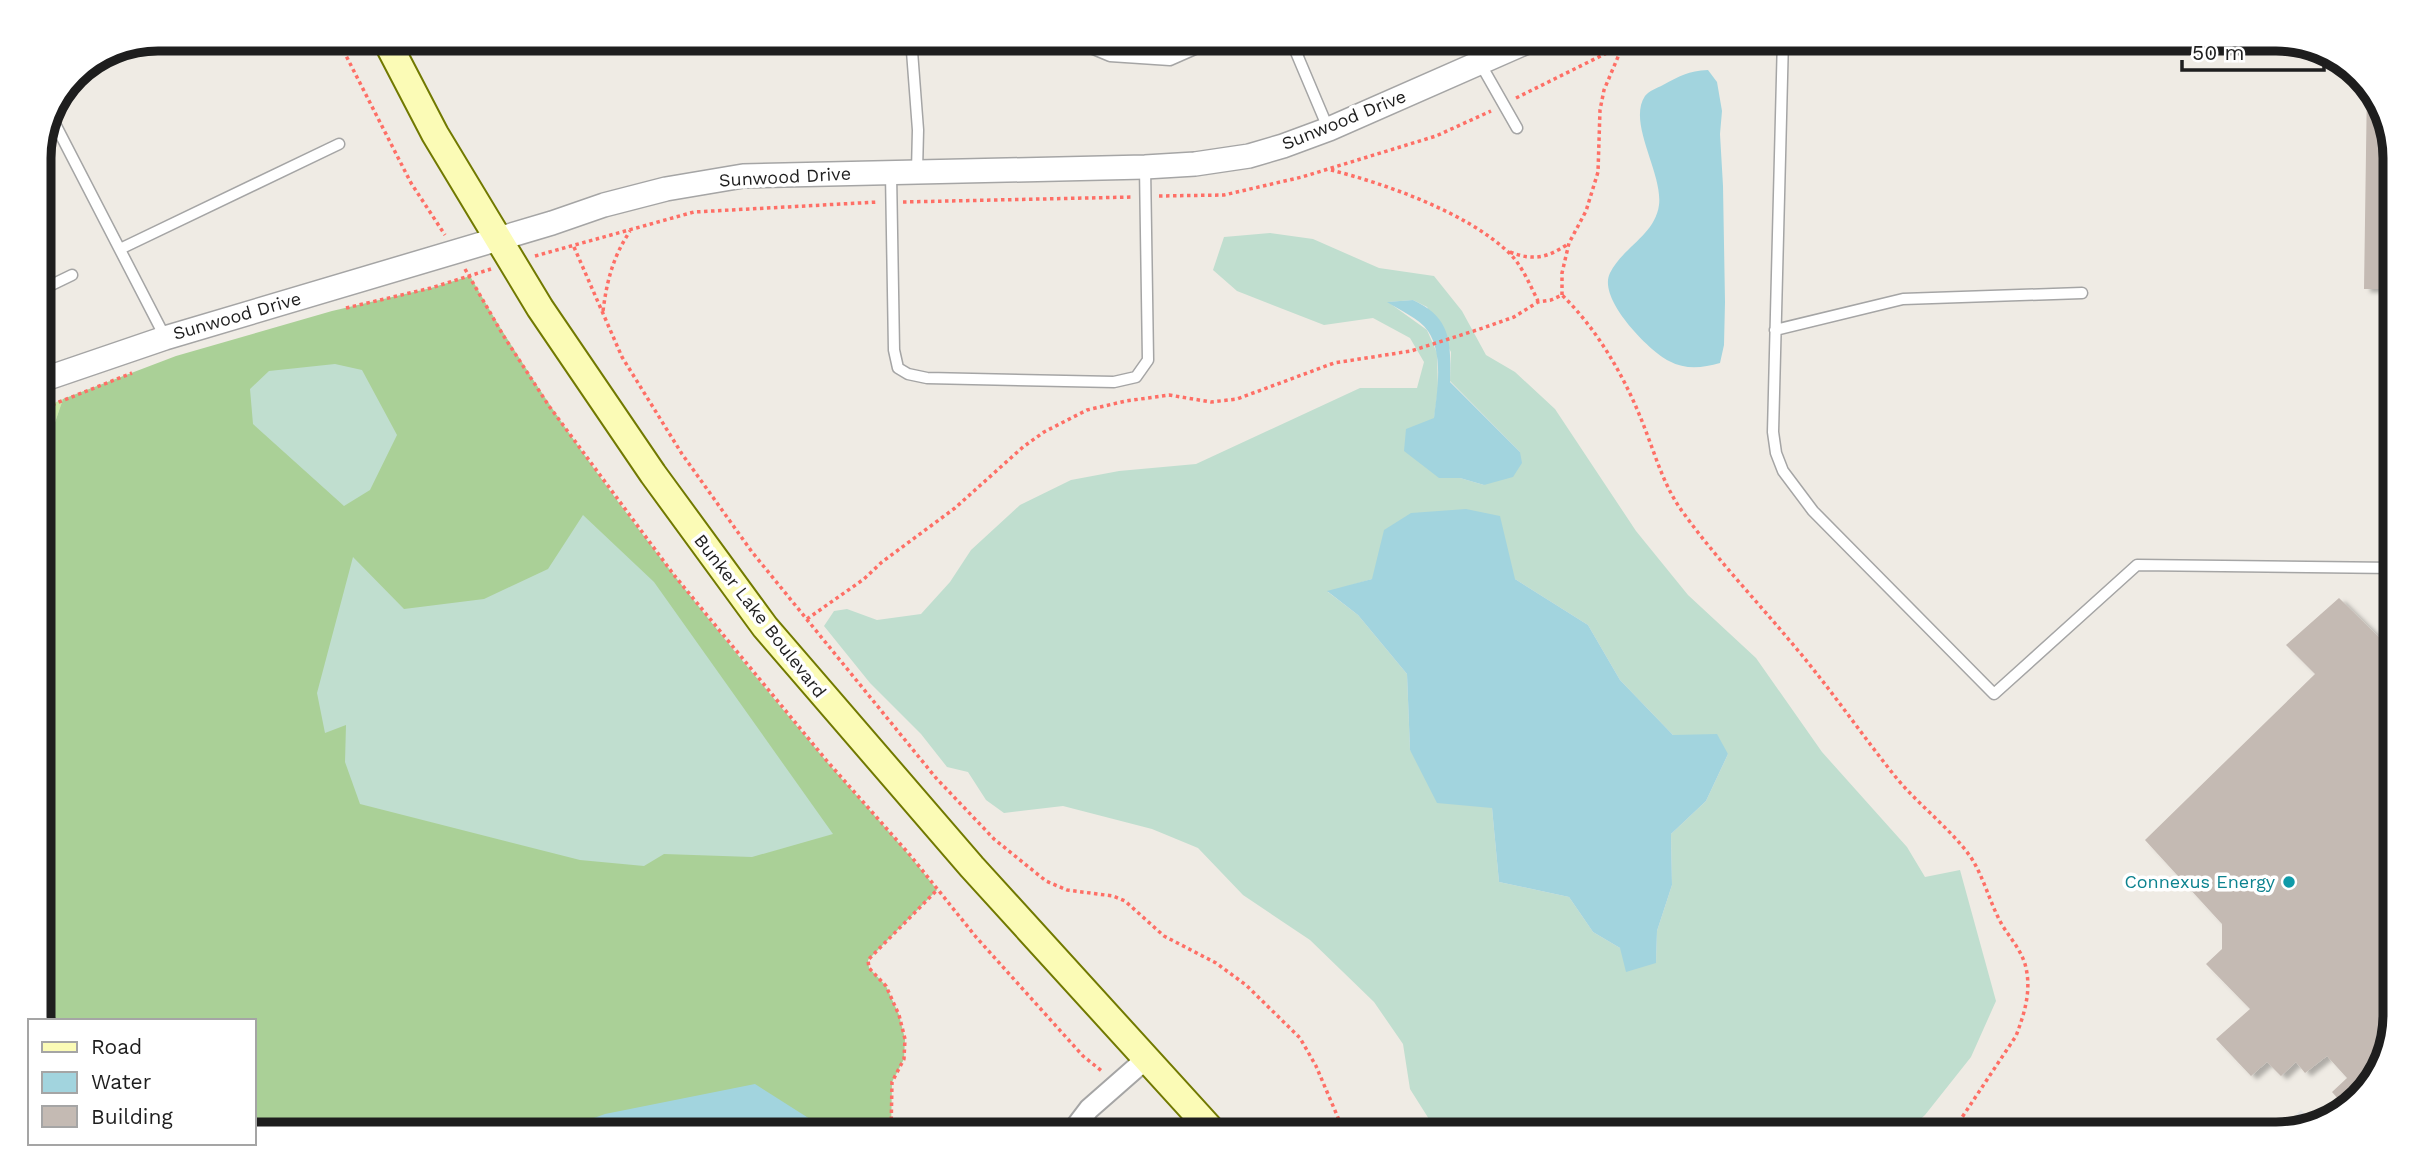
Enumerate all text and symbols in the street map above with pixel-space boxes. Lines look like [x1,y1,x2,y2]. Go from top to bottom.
scale bar [2182,28,2324,72]
text: 50 m [2192,40,2244,65]
street label: Sunwood Drive [1279,85,1409,154]
street label: Sunwood Drive [718,163,851,190]
street label: Sunwood Drive [170,287,303,344]
street label: Bunker Lake Boulevard [690,530,831,702]
place label: Connexus Energy [2124,871,2276,892]
marker: Connexus Energy [2281,874,2297,890]
legend [28,1019,256,1145]
text: Road [91,1034,142,1059]
text: Water [91,1069,152,1094]
text: Building [91,1104,173,1129]

